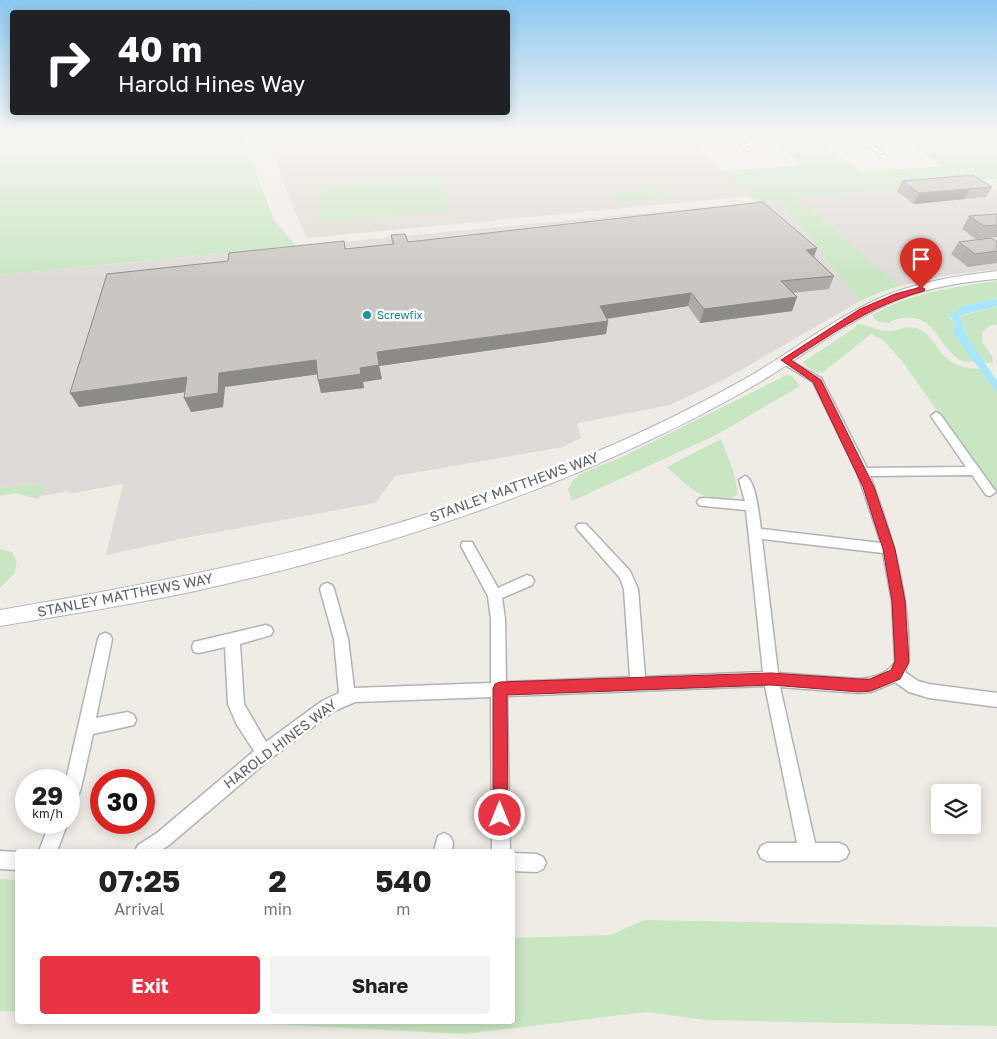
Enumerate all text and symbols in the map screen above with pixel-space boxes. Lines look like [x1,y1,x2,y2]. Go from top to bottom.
text: 40 m [118,28,202,70]
icon: right [35,30,100,95]
text: Harold Hines Way [118,70,305,97]
pin [900,238,942,289]
icon: arrive [907,245,935,273]
place label: Screwfix [377,308,423,321]
marker: Screwfix [361,309,373,321]
street label: STANLEY MATTHEWS WAY [427,448,601,525]
street label: STANLEY MATTHEWS WAY [36,569,214,620]
street label: HAROLD HINES WAY [220,695,340,792]
speed limit sign: 30 [90,769,155,834]
text: 29 [32,780,63,811]
map controls [931,784,981,834]
button: layers [931,784,981,834]
position arrow [473,788,525,840]
text: km/h [32,806,63,821]
text: 07:25 [98,863,180,899]
text: 2 [269,863,287,899]
text: 540 [375,863,432,899]
text: Arrival [114,899,164,919]
text: min [264,899,292,919]
text: m [396,899,411,919]
button: Exit [40,956,260,1014]
button: Share [270,956,490,1014]

